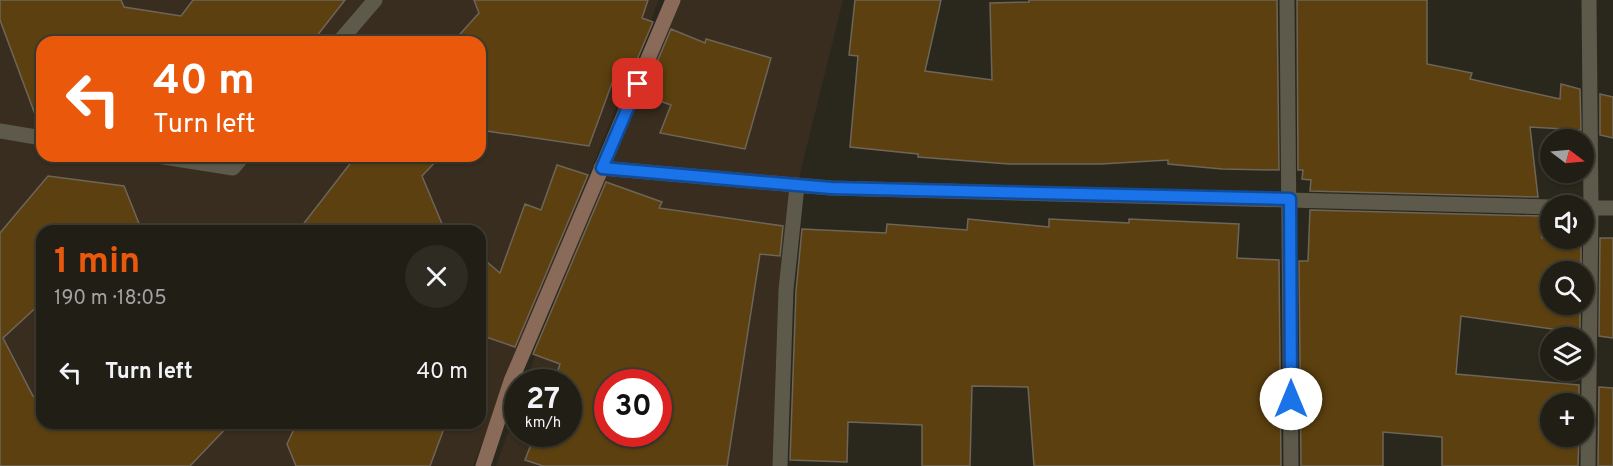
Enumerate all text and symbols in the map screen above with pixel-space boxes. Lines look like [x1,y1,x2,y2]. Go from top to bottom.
text: 40 m [153,56,255,109]
pin [612,58,663,109]
icon: left [54,60,132,138]
icon: arrive [621,67,654,100]
text: Turn left [153,108,255,142]
north arrow [1540,129,1594,183]
map controls [1540,129,1594,447]
button: sound [1540,195,1594,249]
text: 1 min [54,240,140,286]
button: close [405,245,468,308]
button: search [1540,261,1594,315]
text: 190 m · 18:05 [54,286,167,312]
button: layers [1540,327,1594,381]
icon: left [54,356,87,389]
text: Turn left [105,359,193,386]
text: 40 m [416,359,468,386]
position arrow [1259,367,1323,431]
speed limit sign: 30 [594,369,672,447]
text: 27 [526,382,560,419]
button: + [1540,393,1594,447]
text: km/h [525,414,561,433]

